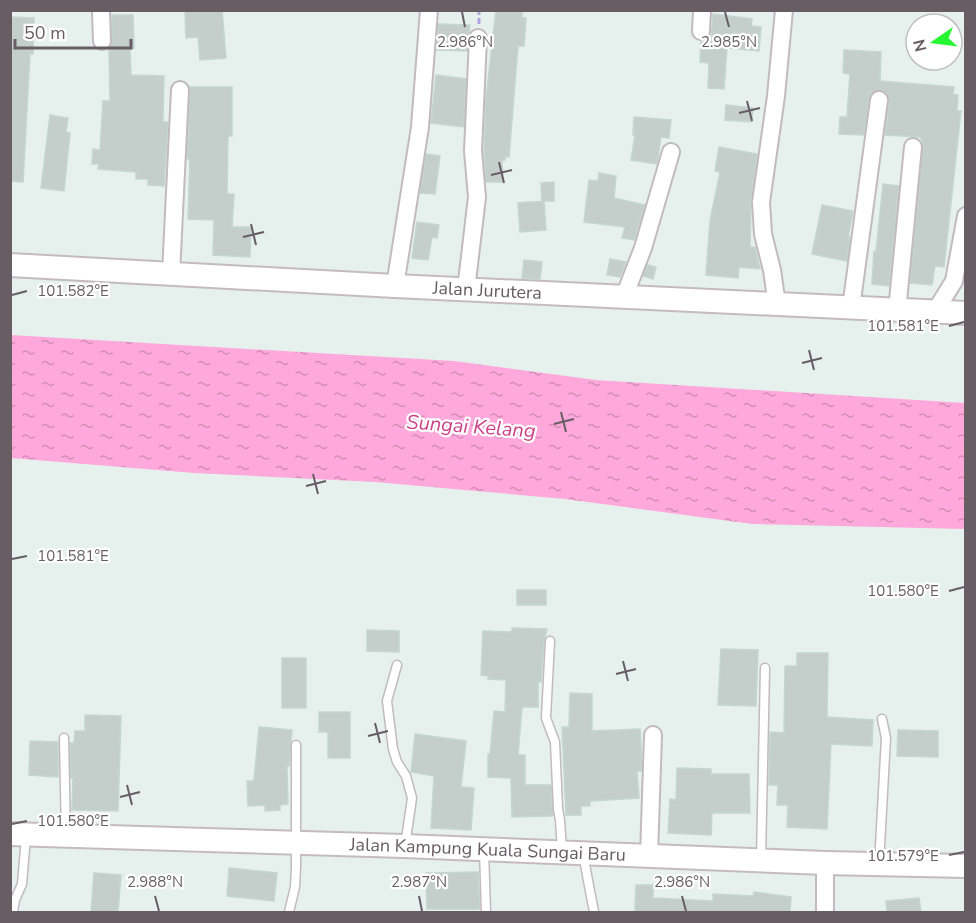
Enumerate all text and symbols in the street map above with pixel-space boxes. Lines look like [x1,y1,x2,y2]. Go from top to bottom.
scale bar [15,12,130,50]
north arrow [904,12,964,72]
text: 50 m [24,21,66,45]
text: 2.986°N [437,32,493,52]
text: 2.985°N [701,32,757,52]
text: N [908,37,933,54]
street label: Jalan Jurutera [431,276,543,305]
text: 101.582°E [37,281,109,301]
text: 101.581°E [867,316,939,336]
water label: Sungai Kelang [405,409,536,444]
text: 101.581°E [37,546,109,566]
text: 101.580°E [867,581,939,601]
text: 101.580°E [37,811,109,831]
street label: Jalan Kampung Kuala Sungai Baru [348,832,626,867]
text: 101.579°E [867,846,939,866]
text: 2.988°N [127,872,183,892]
text: 2.987°N [391,872,447,892]
text: 2.986°N [654,872,710,892]

